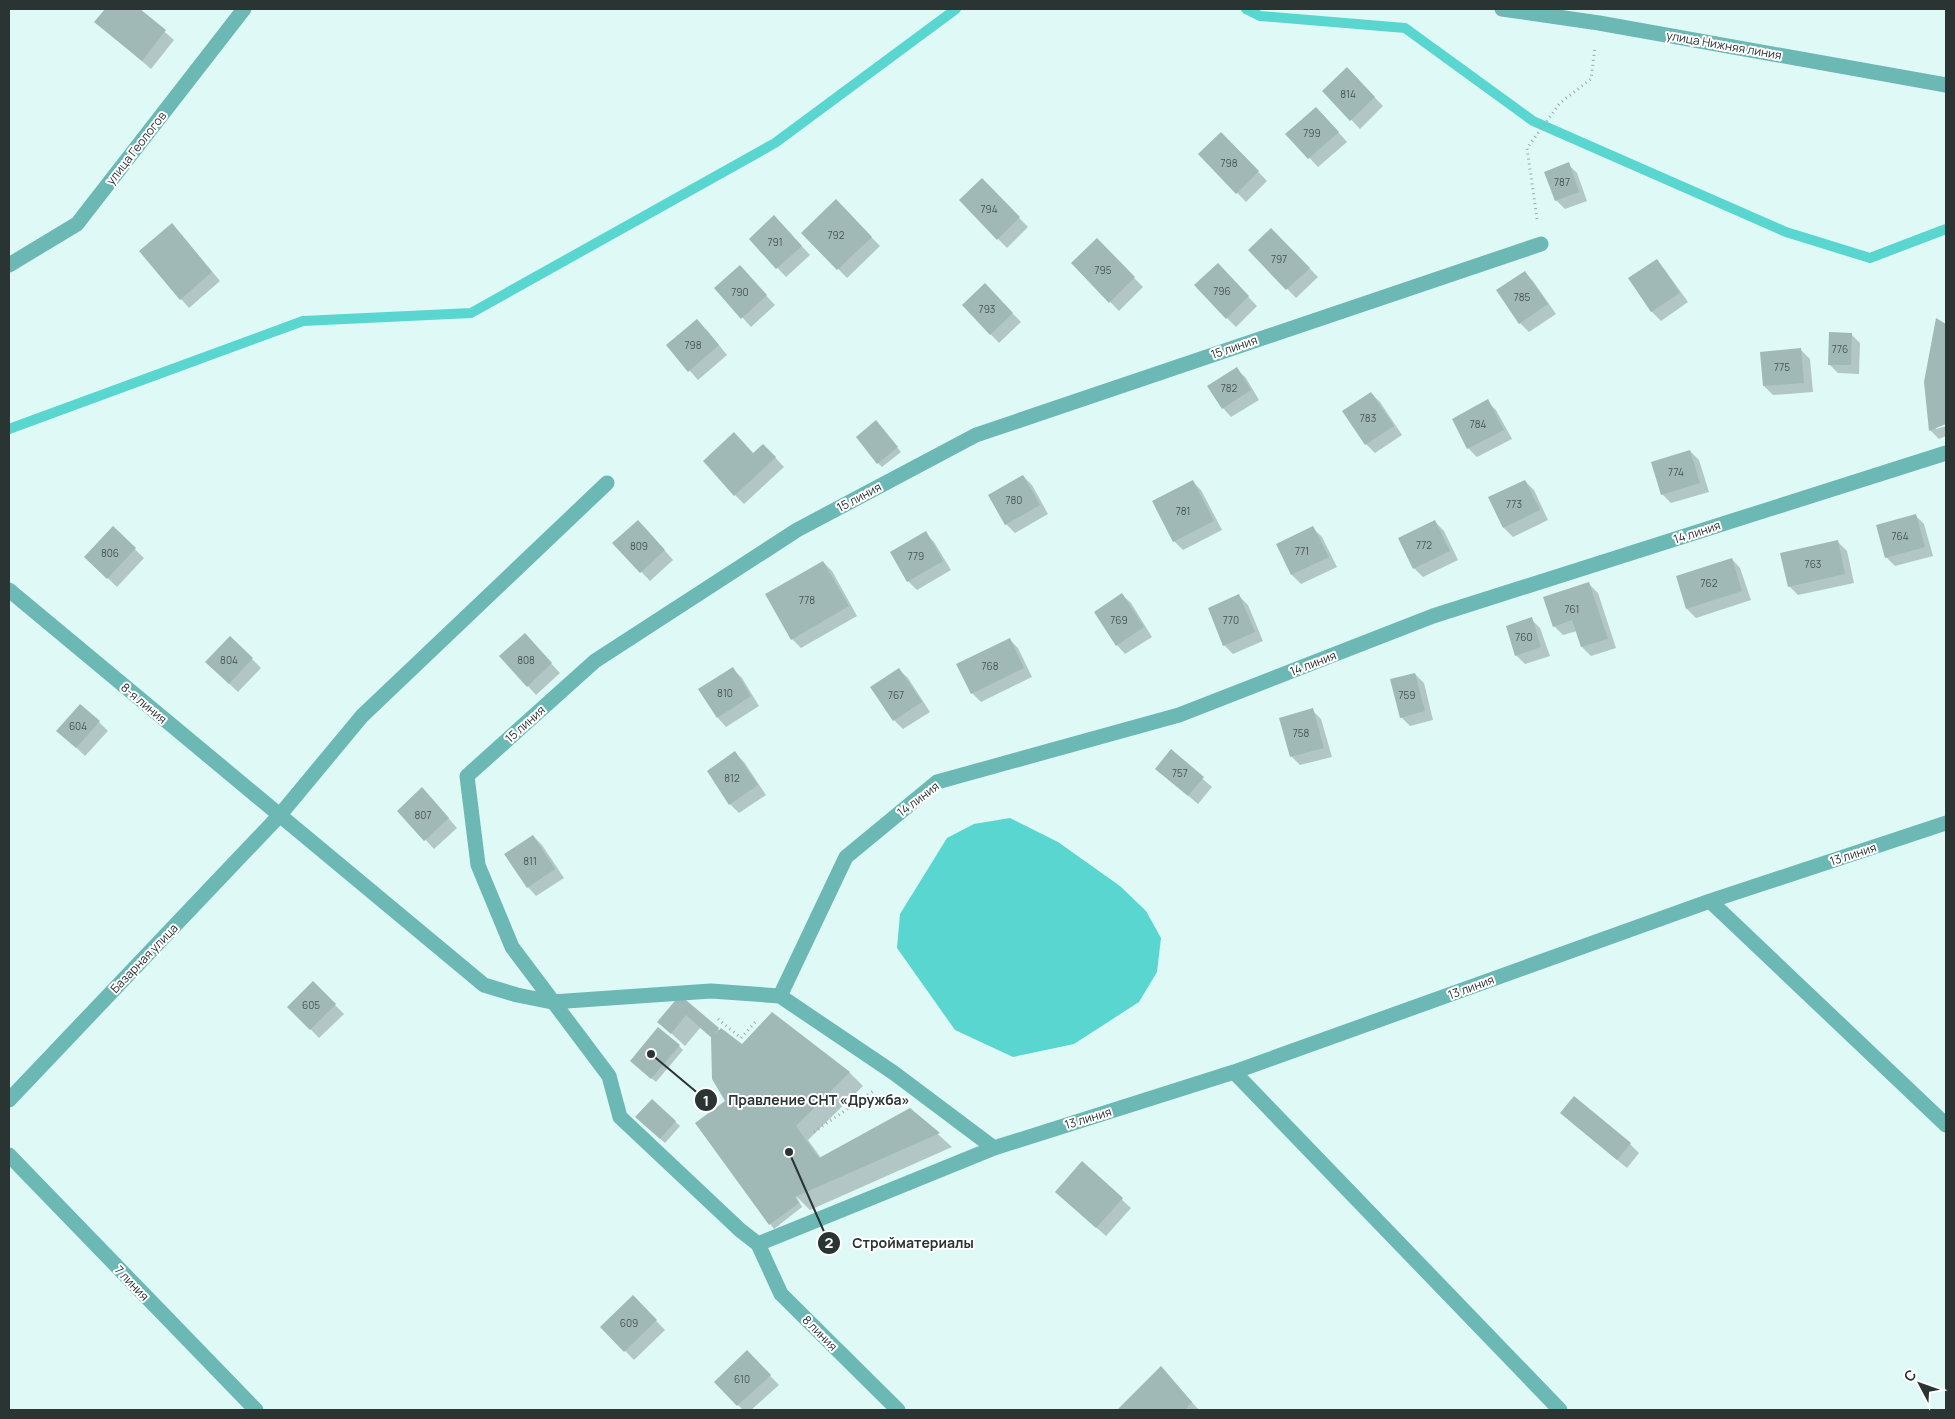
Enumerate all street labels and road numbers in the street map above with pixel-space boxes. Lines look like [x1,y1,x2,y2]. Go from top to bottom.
street label: улица Нижняя линия [1665,26,1783,64]
street label: улица Геологов [102,107,170,188]
street label: 15 линия [1208,331,1260,363]
street label: 15 линия [834,478,884,516]
street label: 14 линия [1671,516,1723,548]
street label: 14 линия [1287,646,1339,680]
street label: 8-я линия [117,679,171,727]
street label: 15 линия [501,702,549,746]
street label: 14 линия [894,778,942,820]
street label: 13 линия [1828,838,1878,870]
street label: Базарная улица [106,920,182,996]
street label: 13 линия [1446,971,1496,1003]
street label: 13 линия [1063,1103,1113,1133]
street label: 7 линия [111,1262,153,1304]
street label: 8 линия [799,1312,841,1354]

